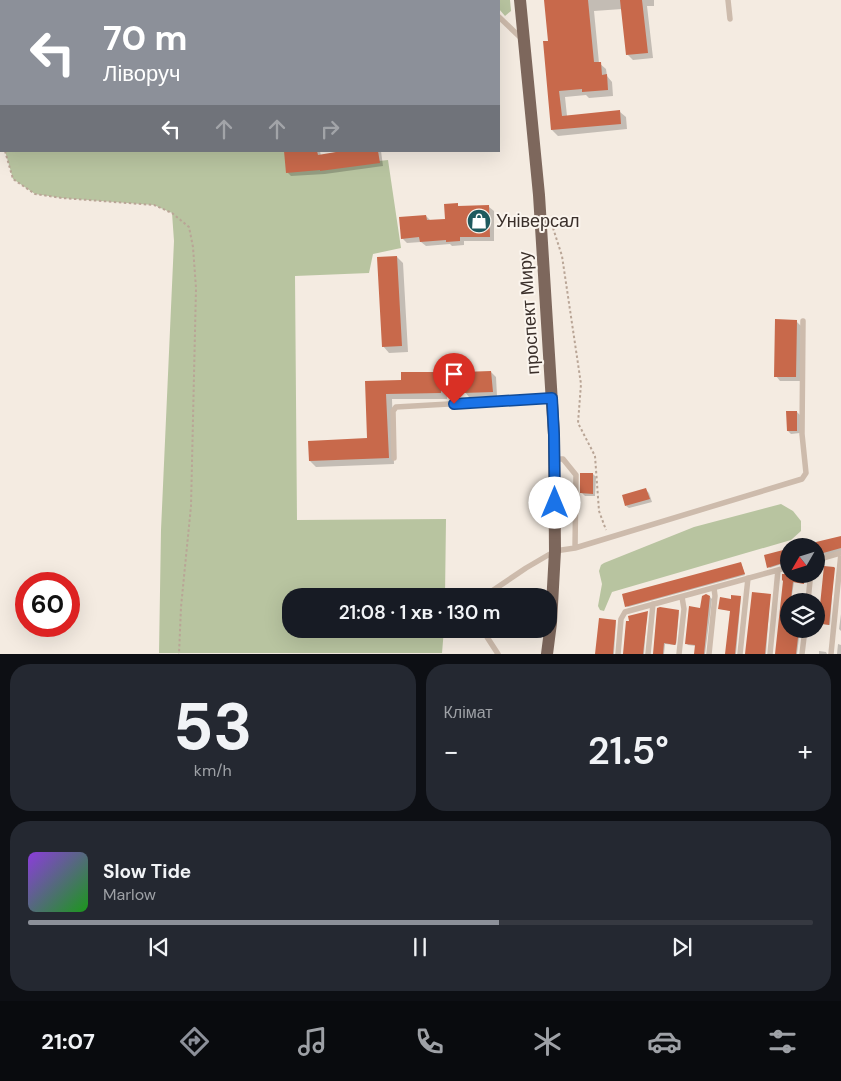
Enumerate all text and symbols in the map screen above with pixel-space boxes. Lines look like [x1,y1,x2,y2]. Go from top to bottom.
text: 70 m [103,15,187,61]
icon: left [20,20,85,85]
text: Ліворуч [103,59,180,88]
icon: left [157,115,185,143]
icon: ahead [210,115,238,143]
icon: ahead [263,115,291,143]
icon: right [316,115,344,143]
shop icon: Універсал [466,208,492,234]
place label: Універсал [496,209,579,233]
street label: проспект Миру [513,251,545,375]
pin [433,353,475,404]
icon: arrive [440,360,468,388]
position arrow [528,476,580,528]
north arrow [780,538,825,582]
map controls [780,538,825,638]
speed limit sign: 60 [15,572,80,637]
button: layers [780,593,825,638]
text: 21:08 · 1 хв · 130 m [339,600,500,625]
text: 53 [173,685,253,769]
text: Клімат [444,702,493,723]
text: 21.5° [588,726,669,776]
text: − [444,733,459,770]
text: + [798,733,813,770]
text: km/h [194,760,232,781]
text: Slow Tide [103,859,191,884]
text: Marlow [103,884,156,905]
icon: previous [145,933,173,961]
icon: pause [406,933,434,961]
icon: next [668,933,696,961]
icon: directions [177,1024,212,1059]
icon: music [295,1024,330,1059]
icon: phone [412,1024,447,1059]
icon: climate [530,1024,565,1059]
icon: car [647,1024,682,1059]
icon: filters [765,1024,800,1059]
text: 21:07 [41,1027,95,1056]

